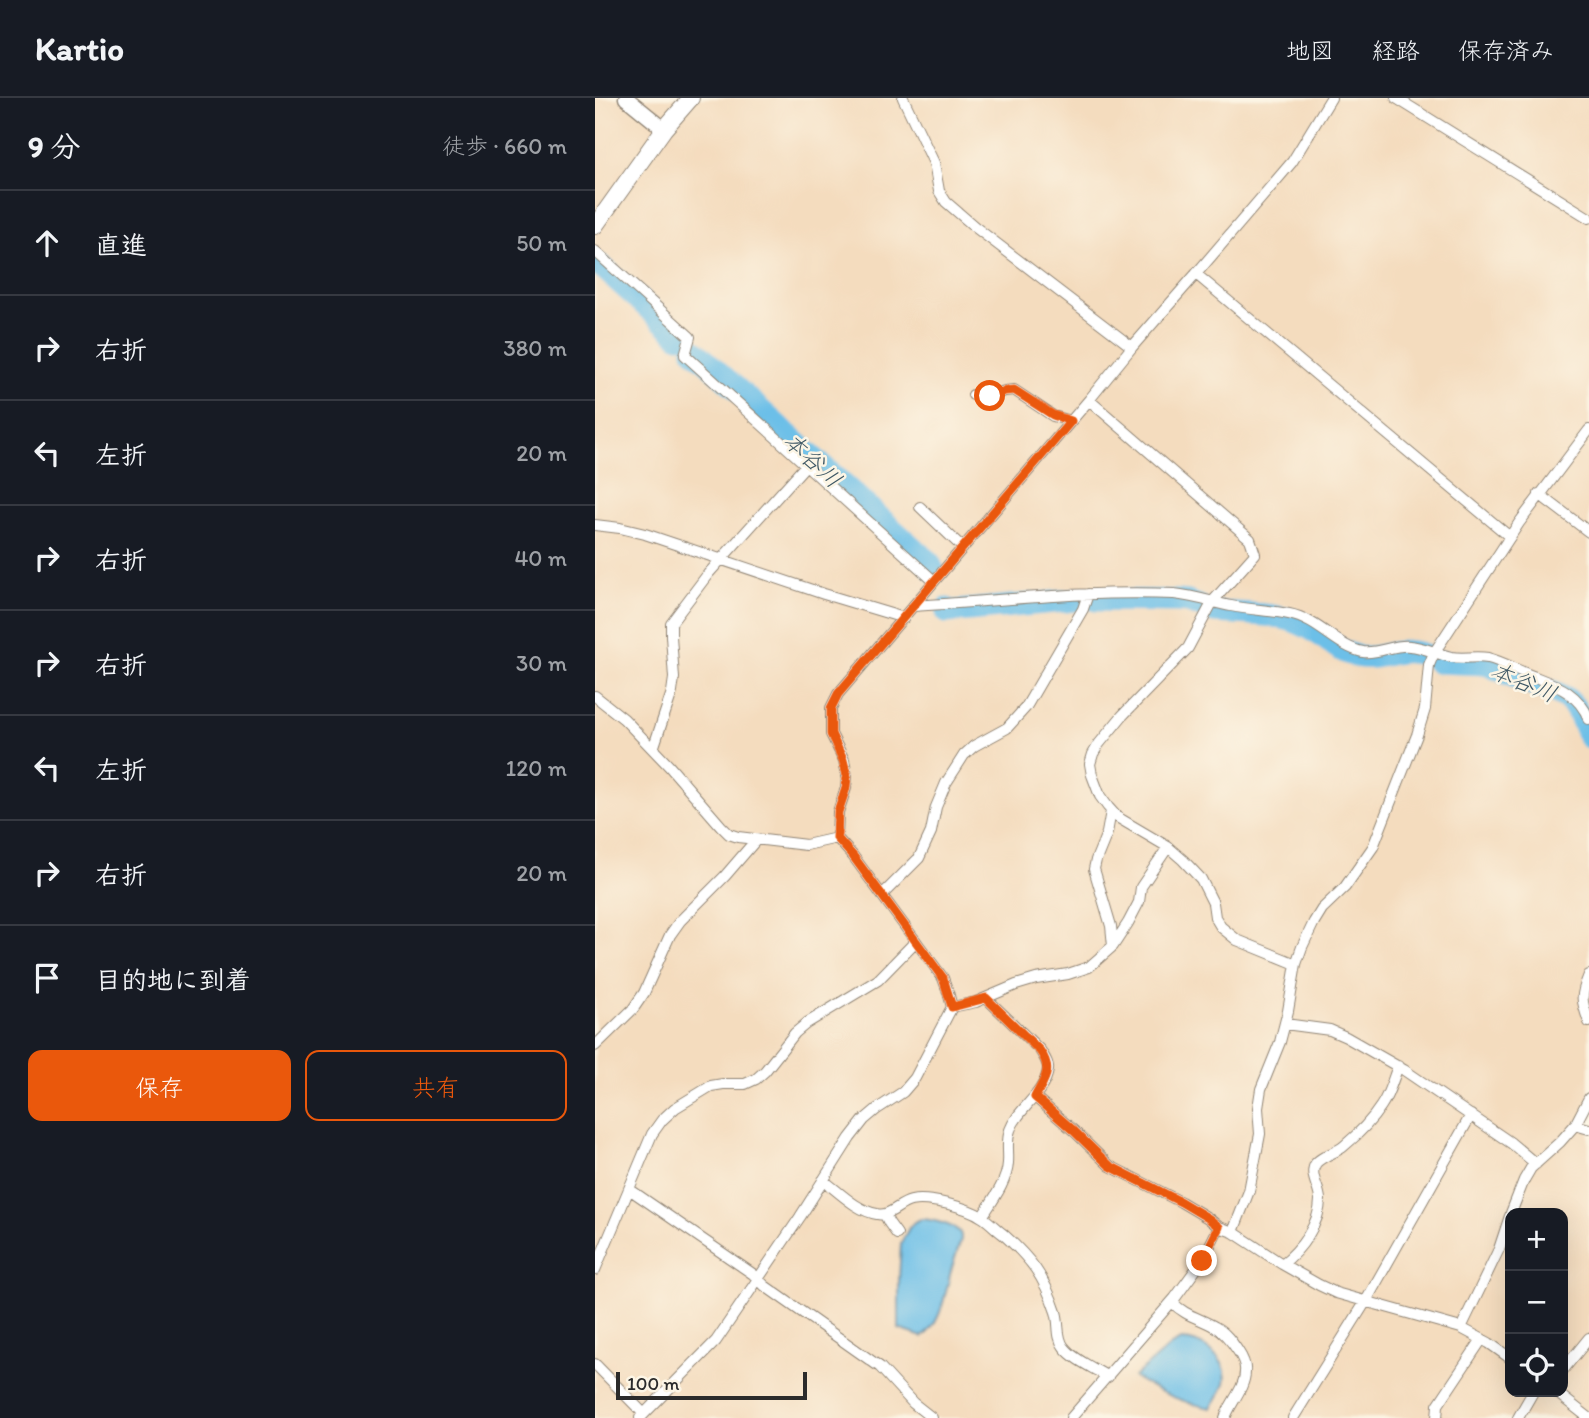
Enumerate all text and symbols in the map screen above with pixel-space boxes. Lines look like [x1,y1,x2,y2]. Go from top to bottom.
text: Kartio [35,29,124,68]
text: 地図 [1286,36,1334,65]
text: 経路 [1372,36,1420,65]
text: 保存済み [1458,36,1554,65]
text: 9 分 [28,128,80,165]
text: 徒歩 · 660 m [442,132,567,160]
icon: ahead [28,224,66,262]
text: 直進 [95,229,147,261]
text: 50 m [516,229,567,257]
icon: right [28,329,66,367]
text: 右折 [95,334,147,366]
text: 380 m [503,334,567,362]
route start [974,380,1005,411]
water label: 本谷川 [778,426,848,494]
icon: left [28,434,66,472]
text: 左折 [95,439,147,471]
text: 20 m [516,439,567,467]
icon: right [28,539,66,577]
text: 右折 [95,544,147,576]
text: 40 m [514,544,567,572]
icon: right [28,644,66,682]
text: 右折 [95,649,147,681]
text: 30 m [516,649,567,677]
water label: 本谷川 [1487,656,1561,708]
icon: left [28,749,66,787]
text: 左折 [95,754,147,786]
text: 120 m [506,754,567,782]
icon: right [28,854,66,892]
text: 右折 [95,859,147,891]
text: 20 m [516,859,567,887]
icon: arrive [28,959,66,997]
text: 目的地に到着 [95,964,251,996]
button: 保存 [28,1050,291,1121]
button: 共有 [305,1050,567,1121]
map controls [1505,1208,1568,1397]
button: + [1505,1208,1568,1271]
route end [1186,1245,1217,1276]
button: − [1505,1271,1568,1334]
button: locate [1505,1334,1568,1397]
scale bar [616,1369,807,1401]
text: 100 m [627,1372,679,1395]

